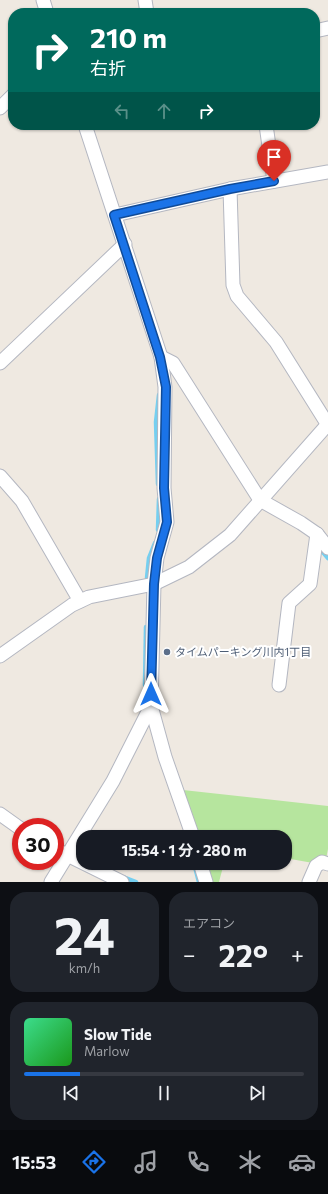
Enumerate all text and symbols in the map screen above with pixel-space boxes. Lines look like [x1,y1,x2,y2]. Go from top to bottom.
text: 210 m [90,20,167,54]
icon: right [24,24,76,76]
text: 右折 [90,57,126,79]
icon: left [111,100,133,122]
icon: ahead [153,100,175,122]
icon: right [195,100,217,122]
pin [257,140,291,181]
icon: arrive [263,146,285,168]
place label: タイムパーキング川内1丁目 [175,645,311,658]
marker: タイムパーキング川内1丁目 [162,647,172,657]
position arrow [130,673,172,715]
speed limit sign: 30 [12,818,64,870]
text: 15:54 · 1 分 · 280 m [121,841,247,859]
text: 24 [54,902,115,966]
text: エアコン [183,915,235,931]
text: 22° [219,936,268,973]
text: − [183,941,196,968]
text: + [291,941,304,968]
text: km/h [69,960,100,976]
text: Slow Tide [84,1025,152,1043]
text: Marlow [84,1043,130,1059]
icon: previous [60,1082,82,1104]
icon: pause [153,1082,175,1104]
icon: next [246,1082,268,1104]
icon: directions [80,1148,108,1176]
icon: music [132,1148,160,1176]
icon: phone [184,1148,212,1176]
icon: climate [236,1148,264,1176]
icon: car [288,1148,316,1176]
text: 15:53 [12,1151,56,1173]

